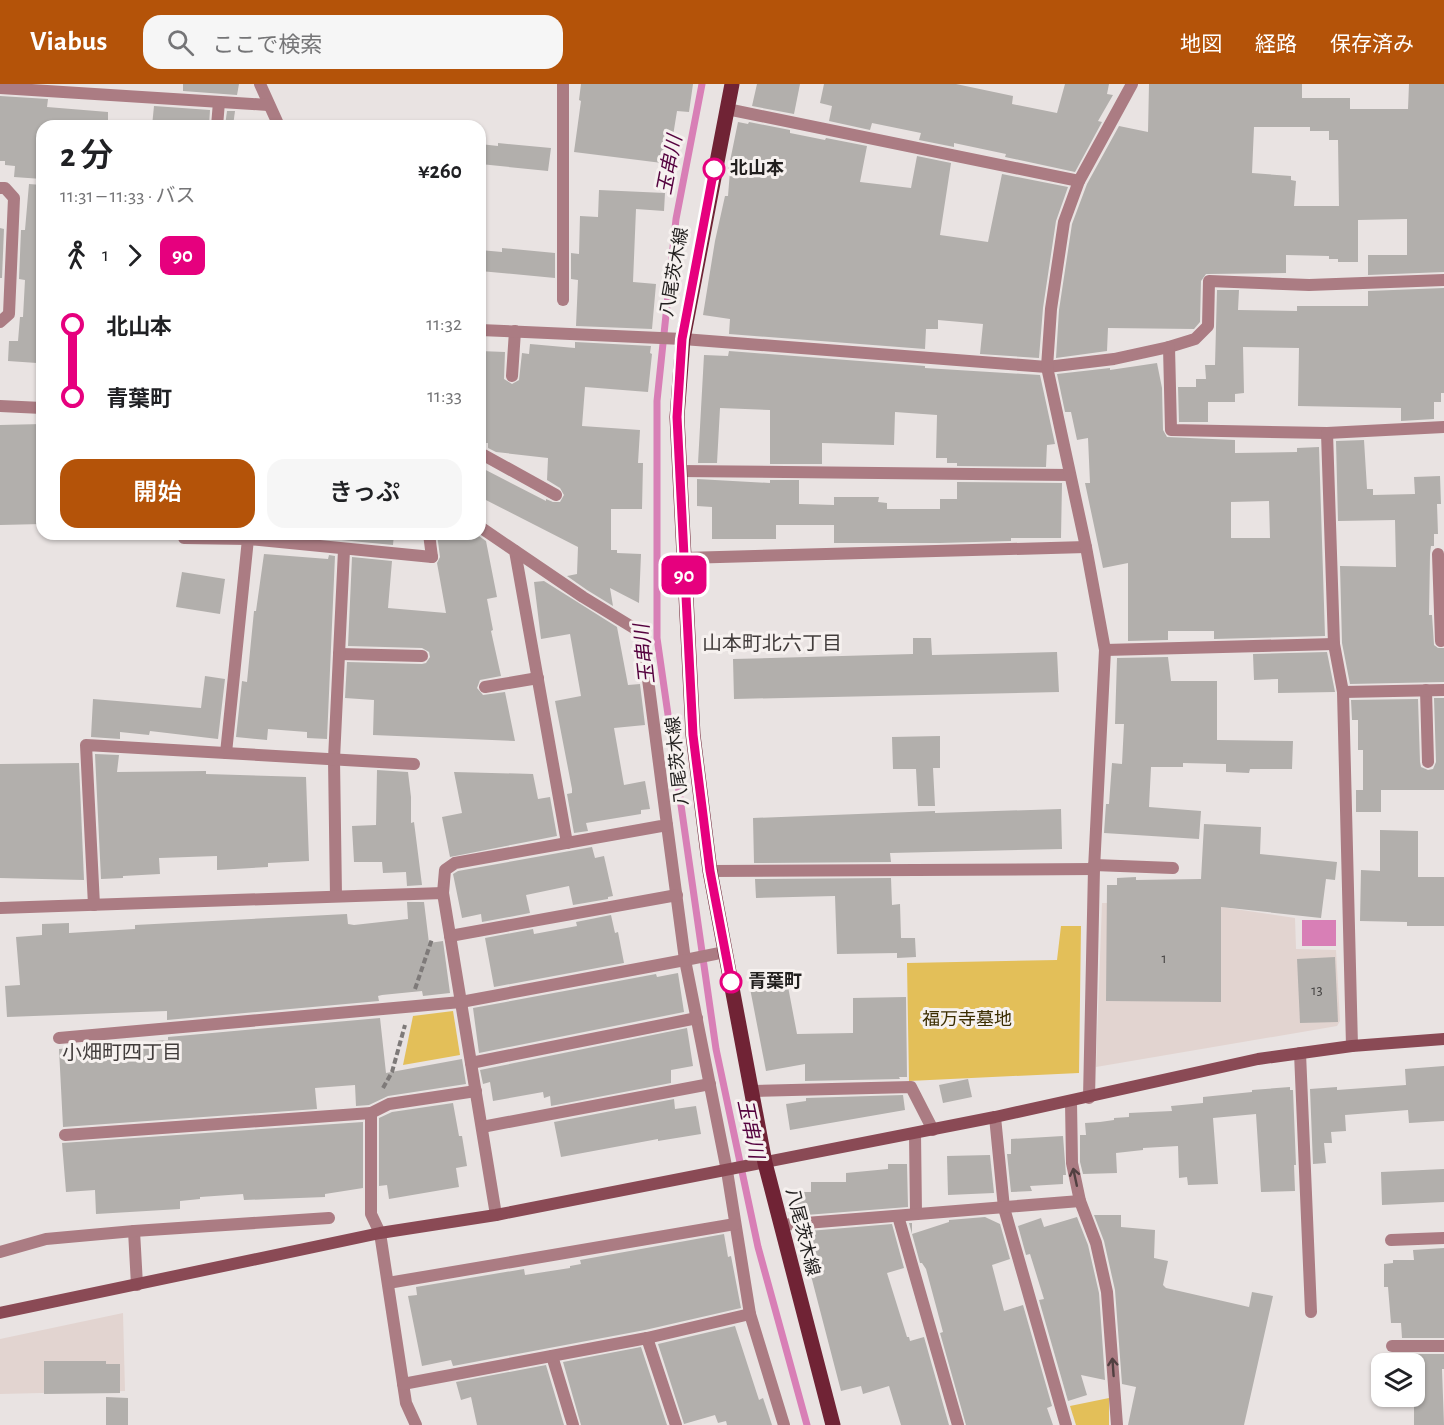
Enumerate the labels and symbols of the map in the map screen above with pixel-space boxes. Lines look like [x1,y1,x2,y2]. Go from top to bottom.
water label: 玉串川 [653,131,686,196]
marker: 北山本 [703,158,725,180]
place label: 北山本 [730,159,784,178]
street label: 八尾茨木線 [656,226,692,318]
line badge: 90 [657,556,711,594]
water label: 玉串川 [631,621,658,685]
district label: 山本町北六丁目 [702,633,842,654]
street label: 八尾茨木線 [662,715,692,807]
house number: 1 [1161,951,1167,966]
marker: 青葉町 [720,971,742,993]
place label: 青葉町 [748,972,802,991]
house number: 13 [1311,983,1323,998]
park label: 福万寺墓地 [922,1010,1012,1029]
district label: 小畑町四丁目 [62,1042,182,1063]
water label: 玉串川 [734,1097,767,1162]
one-way arrow [1069,1167,1080,1187]
street label: 八尾茨木線 [782,1186,824,1278]
one-way arrow [1107,1357,1118,1377]

